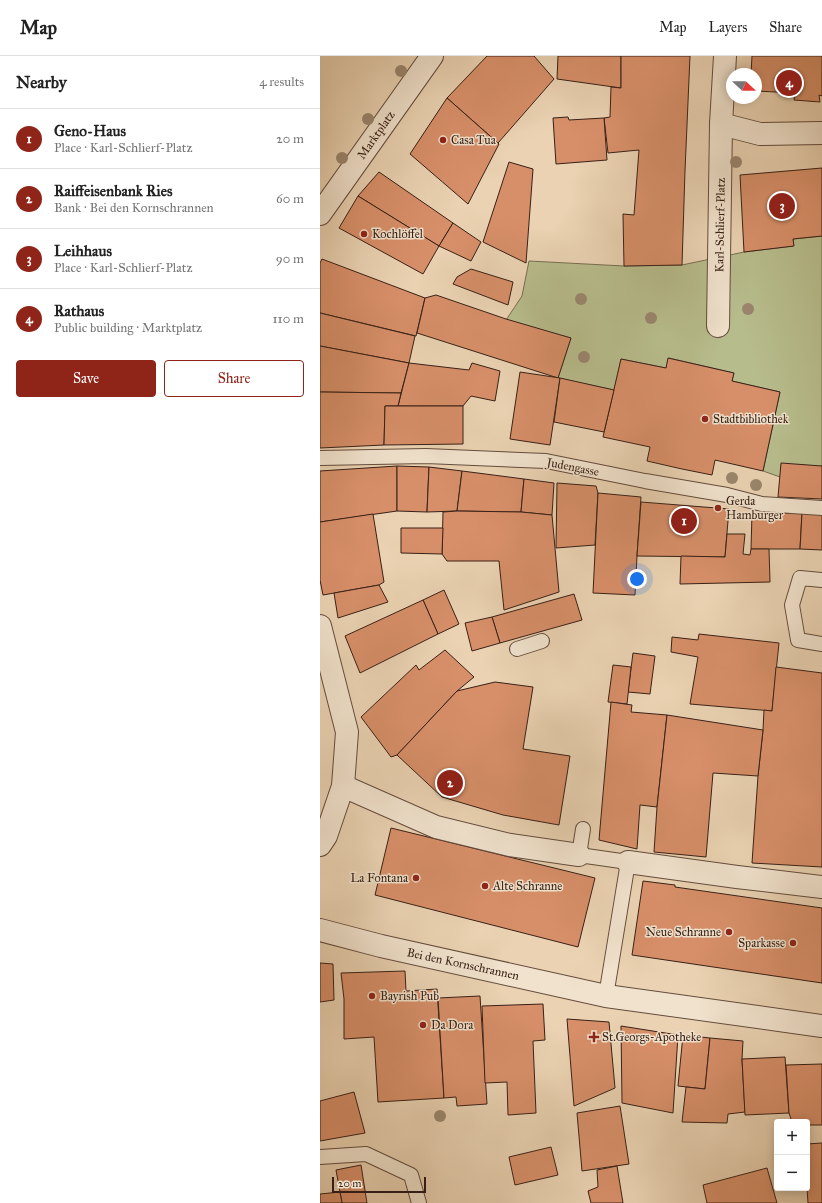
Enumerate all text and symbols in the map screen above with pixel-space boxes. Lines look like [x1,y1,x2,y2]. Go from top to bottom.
text: Map [20,16,57,39]
text: Map [659,19,687,36]
text: Layers [709,19,747,36]
text: Share [769,19,802,36]
north arrow [726,68,762,104]
pin: 4 [776,68,802,98]
text: Nearby [16,72,67,93]
text: 4 results [259,74,304,90]
street label: Marktplatz [354,108,398,162]
text: Geno-Haus [54,122,126,140]
text: 1 [26,131,32,147]
text: 20 m [276,131,304,147]
place label: Casa Tua [451,133,497,147]
marker: Casa Tua [438,135,448,145]
text: Place · Karl-Schlierf-Platz [54,140,192,156]
street label: Karl-Schlierf-Platz [712,177,728,273]
text: Raiffeisenbank Ries [54,182,172,200]
text: 2 [26,191,32,207]
text: 60 m [276,191,304,207]
pin: 3 [769,191,795,221]
text: Bank · Bei den Kornschrannen [54,200,214,216]
place label: Kochlöffel [372,227,424,241]
marker: Kochlöffel [359,229,369,239]
text: Leihhaus [54,242,112,260]
text: 3 [26,251,32,267]
text: 90 m [276,251,304,267]
text: Place · Karl-Schlierf-Platz [54,260,192,276]
text: Rathaus [54,302,104,320]
text: 4 [25,311,33,327]
text: 110 m [272,311,304,327]
text: Public building · Marktplatz [54,320,202,336]
button: Save [16,360,156,397]
button: Share [164,360,304,397]
place label: Stadtbibliothek [713,412,789,426]
marker: Stadtbibliothek [700,414,710,424]
street label: Judengasse [544,455,600,480]
place label: Gerda Hamburger [726,494,784,523]
marker: Gerda Hamburger [713,503,723,513]
pin: 1 [671,506,697,536]
your location [627,569,647,589]
pin: 2 [437,768,463,798]
place label: La Fontana [350,871,409,885]
marker: La Fontana [411,873,421,883]
place label: Alte Schranne [492,879,562,893]
marker: Alte Schranne [480,881,490,891]
place label: Neue Schranne [646,925,721,939]
marker: Neue Schranne [724,927,734,937]
place label: Sparkasse [738,936,785,950]
marker: Sparkasse [788,938,798,948]
street label: Bei den Kornschrannen [406,945,521,983]
place label: Bayrish Pub [380,989,439,1003]
marker: Bayrish Pub [367,991,377,1001]
place label: Da Dora [431,1018,474,1032]
marker: Da Dora [418,1020,428,1030]
place label: St.Georgs-Apotheke [602,1030,701,1045]
marker: St.Georgs-Apotheke [589,1032,599,1042]
map controls [774,1119,810,1191]
button: + [774,1119,810,1155]
button: − [774,1155,810,1191]
scale bar [332,1175,426,1194]
text: 20 m [338,1177,361,1190]

